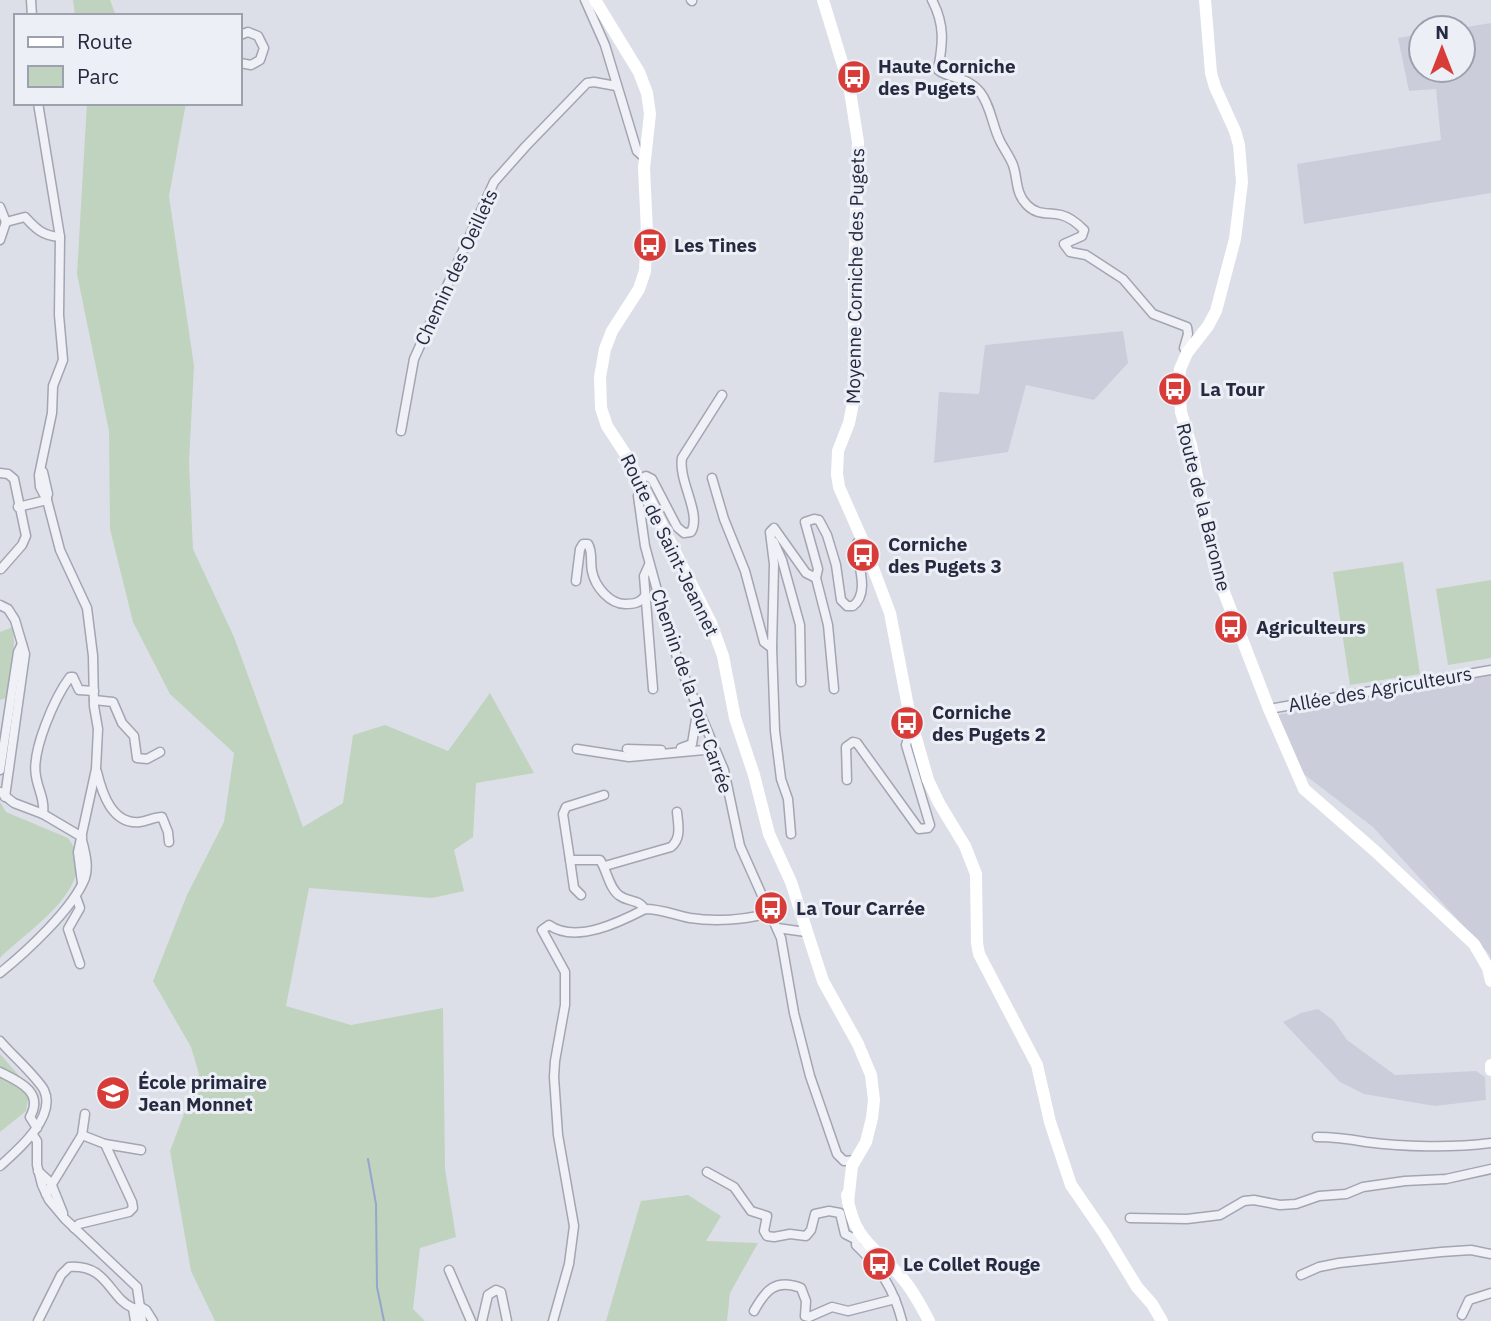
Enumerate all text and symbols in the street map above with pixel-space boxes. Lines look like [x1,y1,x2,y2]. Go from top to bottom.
legend [14,14,242,105]
north arrow [1407,14,1477,84]
text: N [1435,20,1449,44]
text: Route [77,27,133,55]
place label: Haute Corniche des Pugets [878,54,1016,100]
bus stop icon: Haute Corniche des Pugets [835,58,873,96]
text: Parc [77,62,119,90]
street label: Moyenne Corniche des Pugets [841,148,869,404]
street label: Chemin des Oeillets [409,185,503,349]
bus stop icon: Les Tines [631,226,669,264]
place label: Les Tines [674,233,757,257]
bus stop icon: La Tour [1156,370,1194,408]
place label: La Tour [1200,377,1265,401]
street label: Route de la Baronne [1171,420,1237,594]
street label: Route de Saint-Jeannet [615,450,725,640]
place label: Corniche des Pugets 3 [888,532,1002,578]
bus stop icon: Corniche des Pugets 3 [844,536,882,574]
street label: Chemin de la Tour Carrée [646,586,738,796]
bus stop icon: Agriculteurs [1212,608,1250,646]
place label: Agriculteurs [1256,615,1366,639]
street label: Allée des Agriculteurs [1286,661,1474,717]
place label: Corniche des Pugets 2 [932,700,1046,746]
bus stop icon: Corniche des Pugets 2 [888,704,926,742]
bus stop icon: La Tour Carrée [752,889,790,927]
place label: La Tour Carrée [796,896,925,920]
place label: École primaire Jean Monnet [138,1070,267,1116]
school or university icon: École primaire Jean Monnet [94,1074,132,1112]
bus stop icon: Le Collet Rouge [860,1245,898,1283]
place label: Le Collet Rouge [903,1252,1041,1276]

